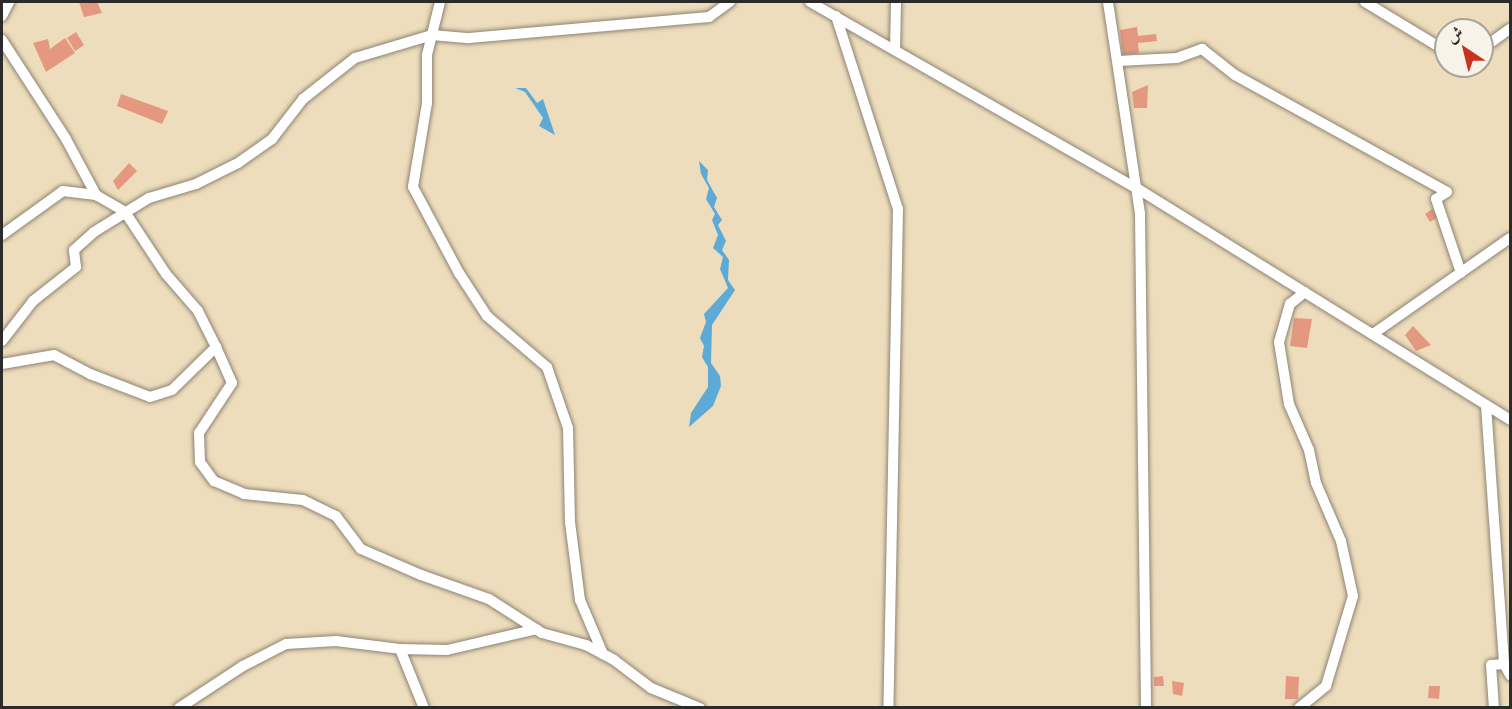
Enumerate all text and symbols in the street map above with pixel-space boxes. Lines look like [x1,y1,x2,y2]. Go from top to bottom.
north arrow [1434,18,1494,78]
text: ش [1442,21,1468,48]

